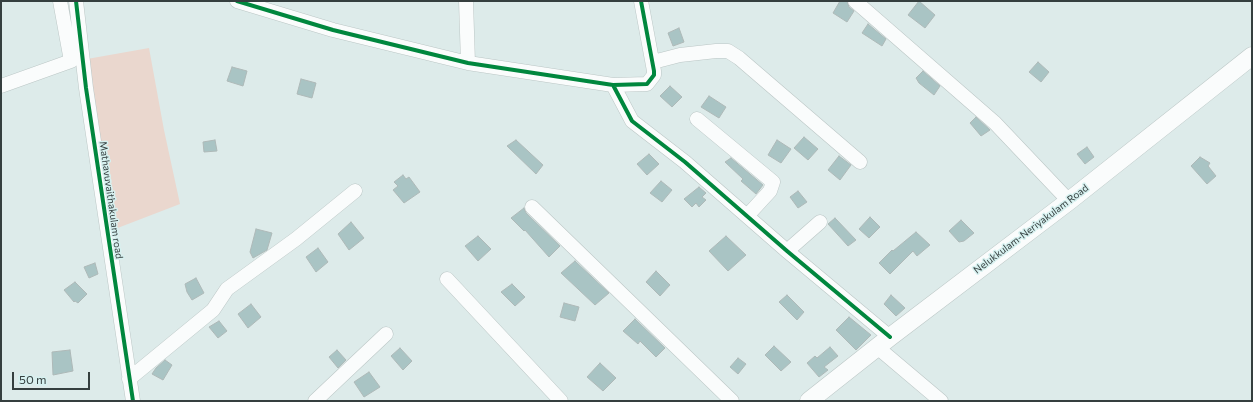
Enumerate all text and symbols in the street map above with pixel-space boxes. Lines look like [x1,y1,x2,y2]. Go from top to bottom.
street label: Mathavuvaithakulam road [97,141,125,259]
street label: Nelukkulam-Neriyakulam Road [971,182,1091,276]
scale bar [14,364,92,390]
text: 50 m [19,372,47,386]

